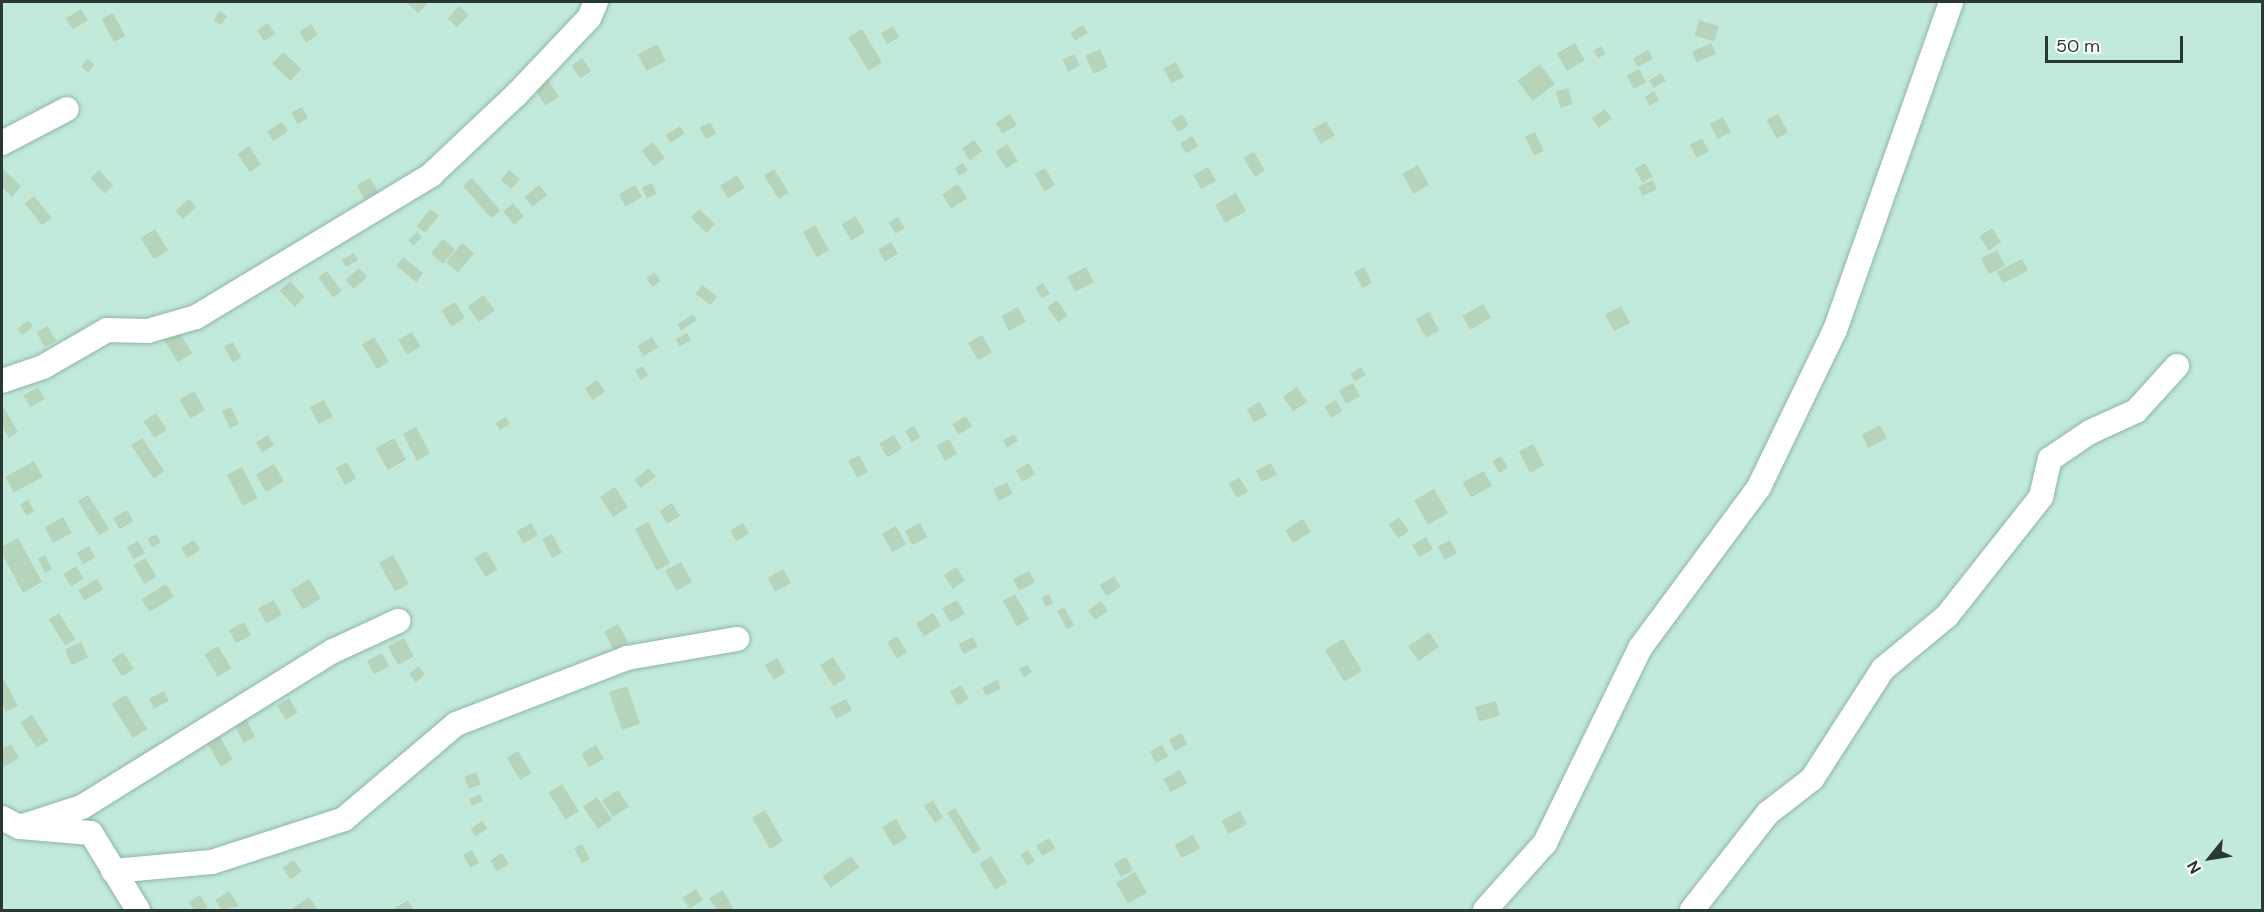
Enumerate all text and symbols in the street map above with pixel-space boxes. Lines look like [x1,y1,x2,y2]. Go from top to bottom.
scale bar [2048,24,2186,62]
text: 50 m [2056,34,2100,58]
north arrow [2180,828,2240,888]
text: N [2182,857,2206,878]

